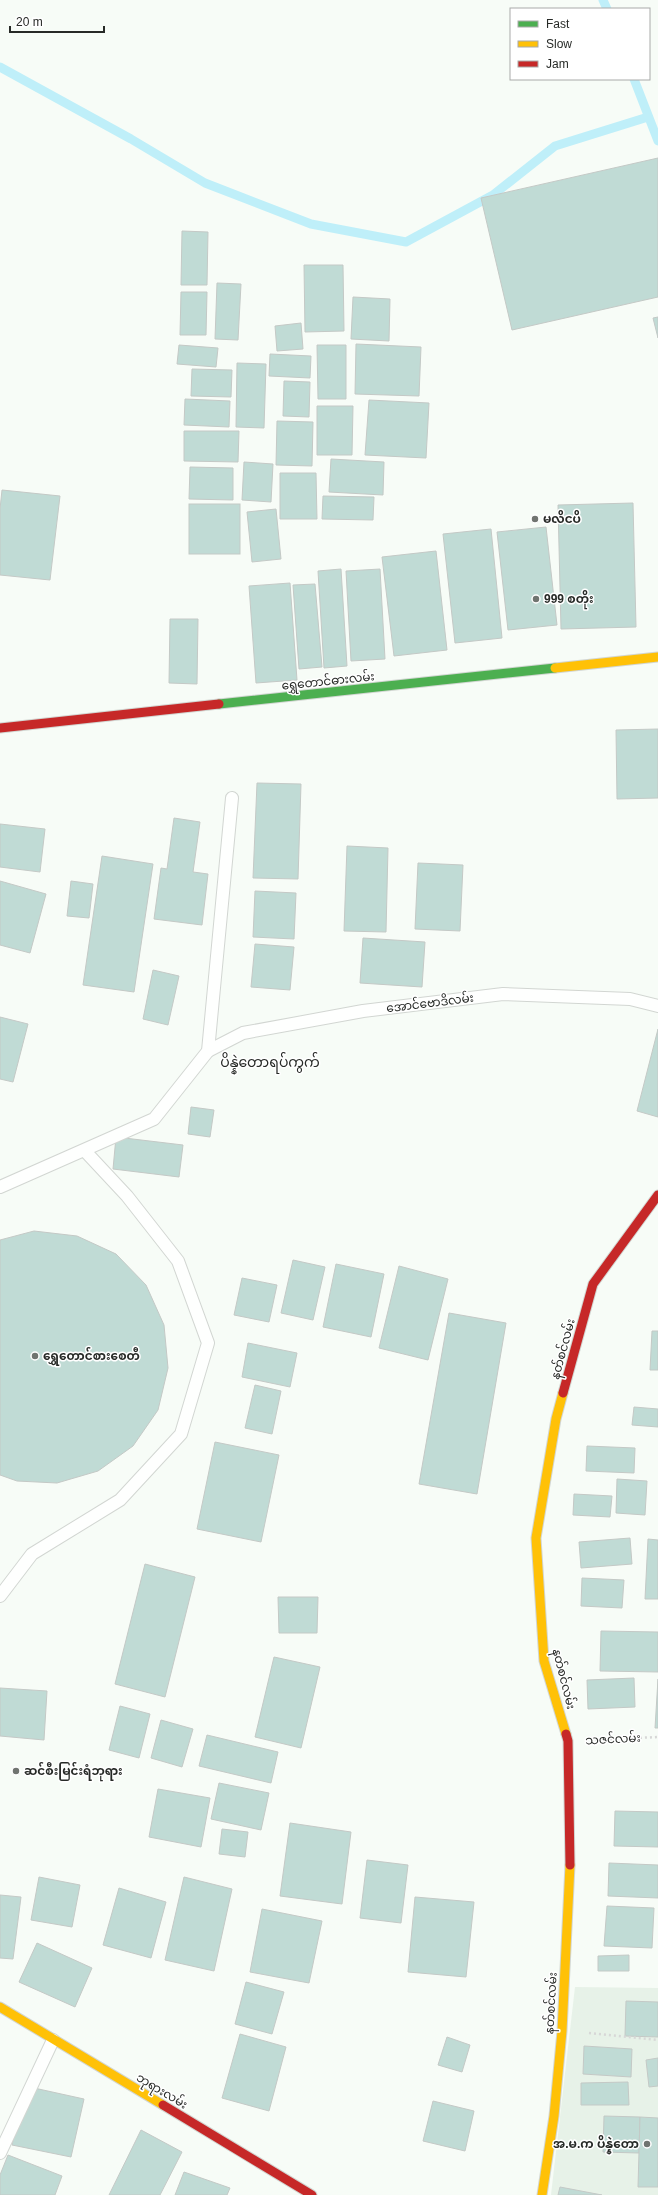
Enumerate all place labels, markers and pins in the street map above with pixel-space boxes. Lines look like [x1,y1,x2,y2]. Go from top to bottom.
place label: မလိငပိ [543,510,581,526]
marker: မလိငပိ [530,514,540,524]
place label: 999 စတိုး [544,590,594,610]
marker: 999 စတိုး [531,594,541,604]
place label: ရွှေတောင်စားစေတီ [43,1346,140,1366]
marker: ရွှေတောင်စားစေတီ [30,1351,40,1361]
place label: ဆင်စီးမြင်းရံဘုရား [24,1761,123,1782]
marker: ဆင်စီးမြင်းရံဘုရား [11,1766,21,1776]
place label: အ.မ.က ပိန္နဲတော [553,2135,639,2155]
marker: အ.မ.က ပိန္နဲတော [642,2139,652,2149]

